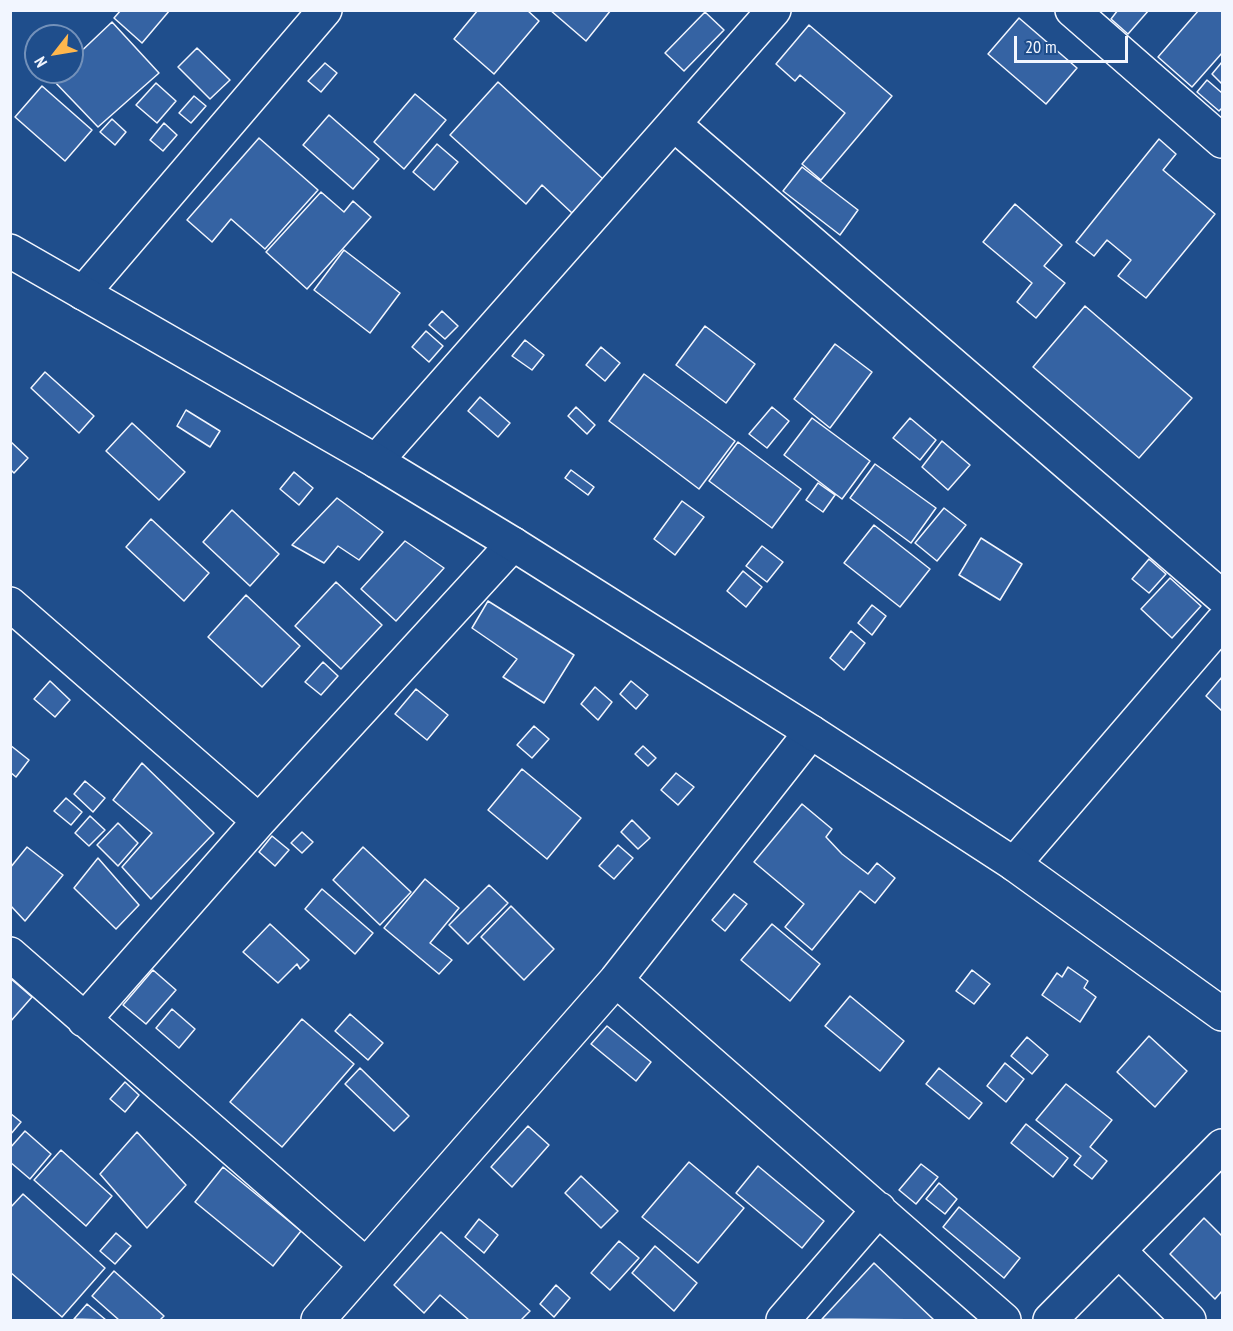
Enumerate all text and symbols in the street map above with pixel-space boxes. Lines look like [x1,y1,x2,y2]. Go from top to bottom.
north arrow [24,24,84,84]
scale bar [1017,24,1131,62]
text: 20 m [1025,35,1057,58]
text: N [29,53,51,71]

